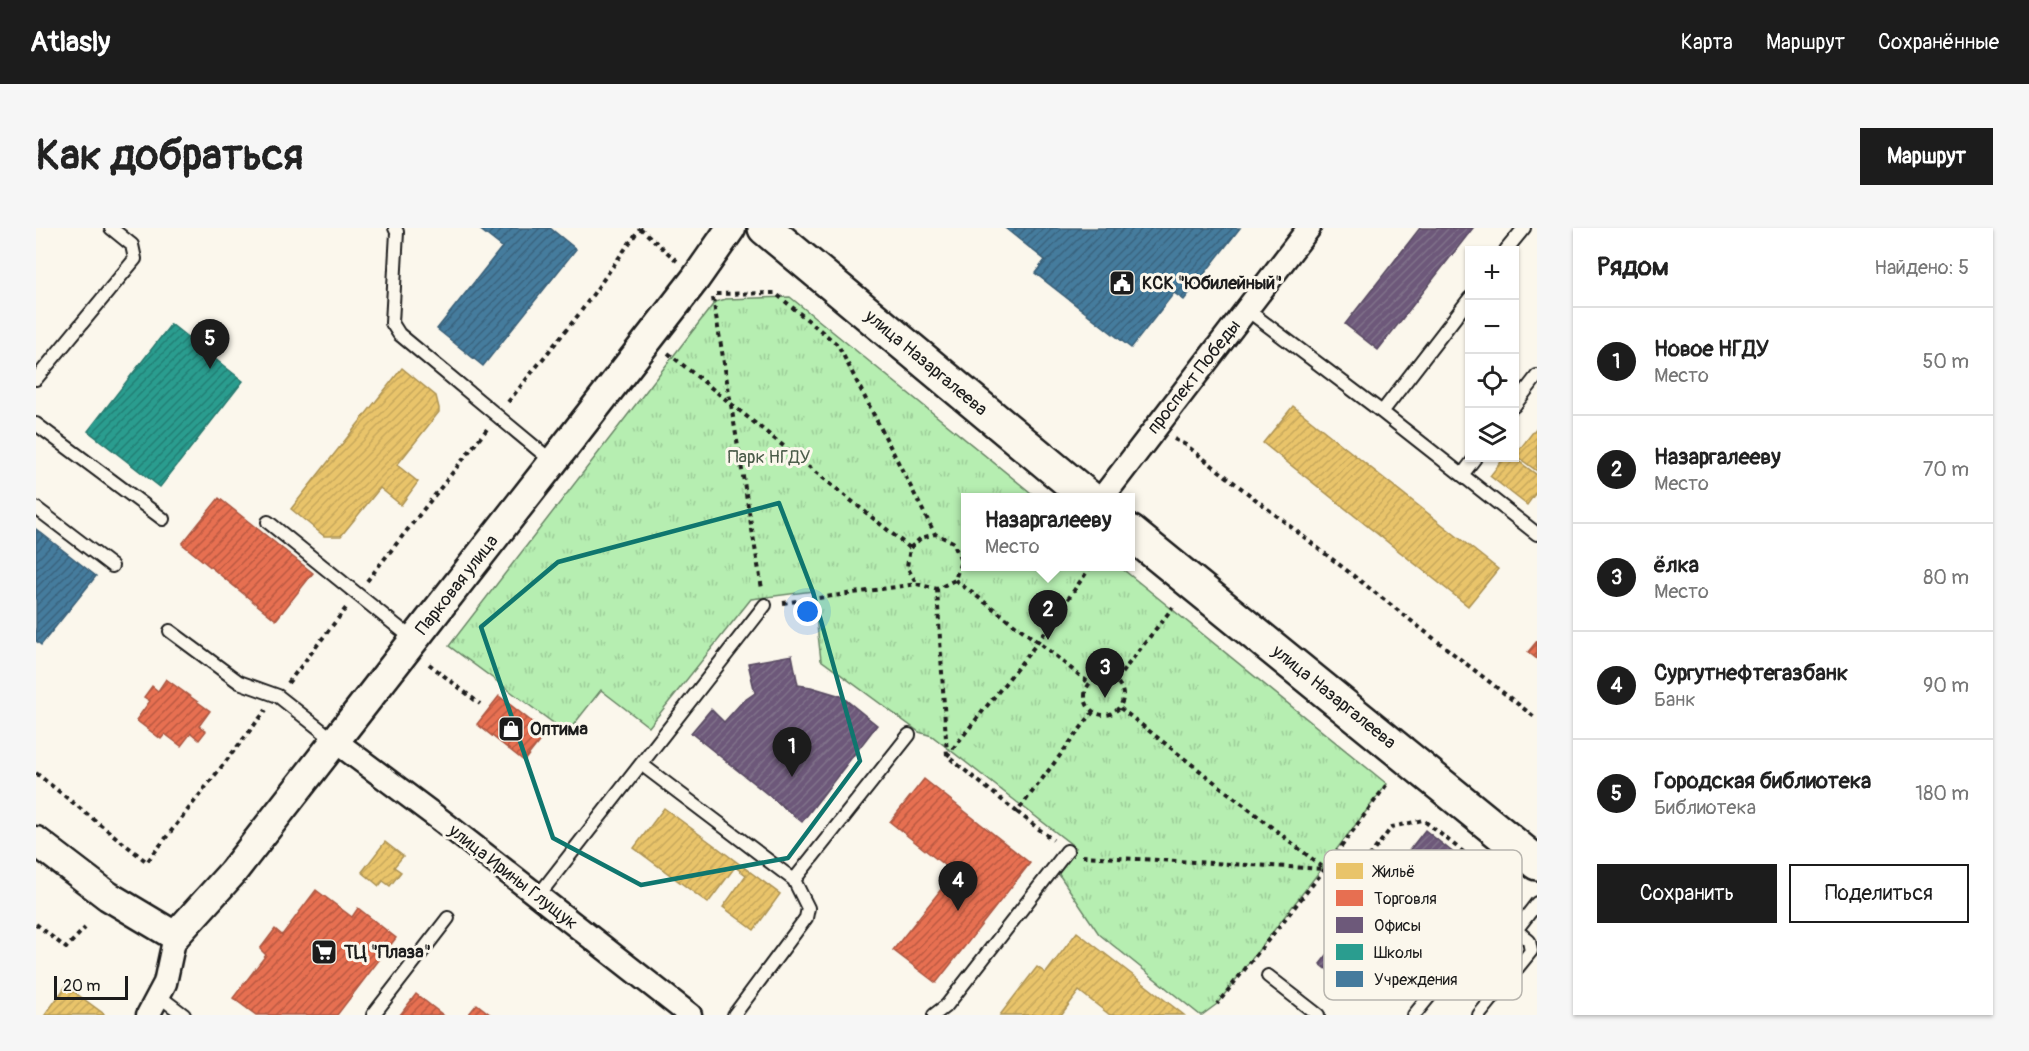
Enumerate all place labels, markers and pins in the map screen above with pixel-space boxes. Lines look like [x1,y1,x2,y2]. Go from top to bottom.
public building icon: КСК "Юбилейный" [1107,268,1137,298]
place label: КСК "Юбилейный" [1142,272,1282,295]
pin: 5 [190,320,230,369]
pin: 2 [1028,590,1068,640]
pin: 3 [1086,648,1124,698]
shop icon: Оптима [496,714,526,744]
place label: Оптима [530,718,588,741]
pin: 1 [772,728,812,777]
pin: 4 [938,862,978,911]
supermarket icon: ТЦ "Плаза" [309,937,339,967]
place label: ТЦ "Плаза" [343,941,431,964]

